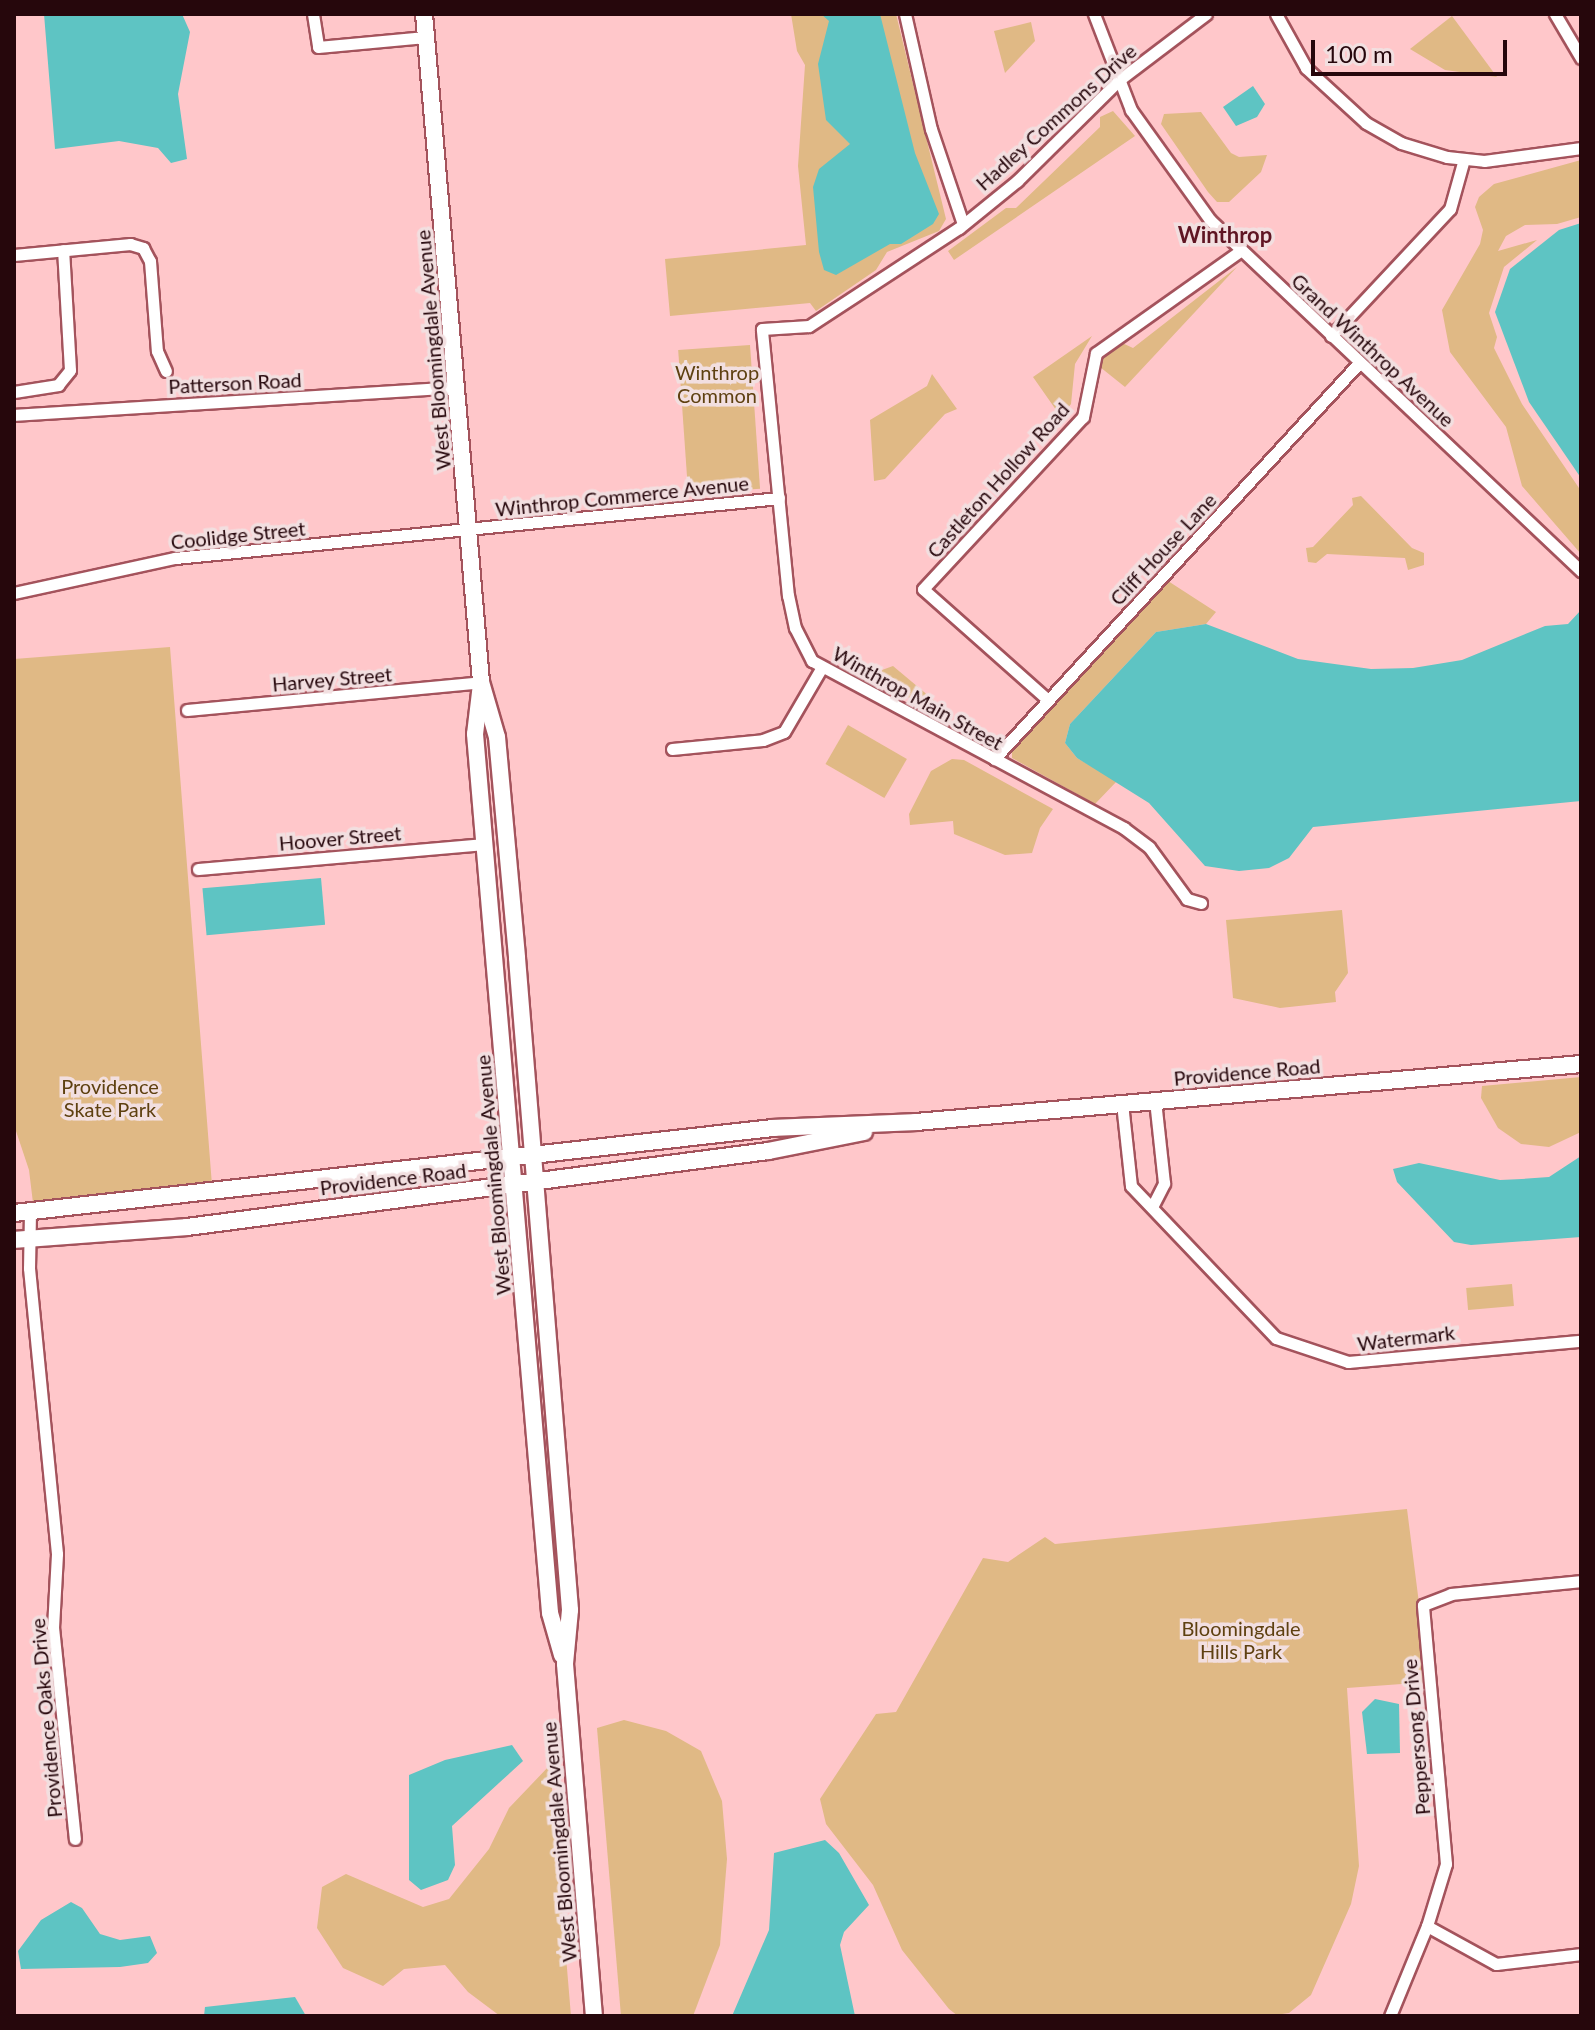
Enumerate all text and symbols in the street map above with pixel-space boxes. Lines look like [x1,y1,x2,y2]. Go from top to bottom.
scale bar [1315,24,1511,74]
street label: Hadley Commons Drive [971,39,1141,195]
text: 100 m [1325,39,1393,68]
district label: Winthrop [1178,222,1272,248]
street label: West Bloomingdale Avenue [411,229,455,471]
street label: Grand Winthrop Avenue [1286,268,1460,432]
park label: Winthrop Common [675,361,759,408]
street label: Patterson Road [168,368,302,398]
street label: Castleton Hollow Road [922,397,1074,563]
street label: Winthrop Commerce Avenue [494,471,750,521]
street label: Cliff House Lane [1105,488,1221,610]
street label: Coolidge Street [170,516,306,554]
street label: Winthrop Main Street [829,641,1007,755]
street label: Harvey Street [271,662,393,696]
street label: Hoover Street [278,821,402,855]
street label: West Bloomingdale Avenue [471,1054,515,1296]
street label: Providence Road [1173,1054,1321,1090]
park label: Providence Skate Park [61,1075,159,1122]
street label: Providence Road [318,1158,468,1200]
street label: Watermark [1356,1320,1456,1356]
street label: Providence Oaks Drive [25,1617,67,1819]
park label: Bloomingdale Hills Park [1181,1617,1301,1664]
street label: Peppersong Drive [1397,1658,1435,1816]
street label: West Bloomingdale Avenue [537,1721,581,1963]

